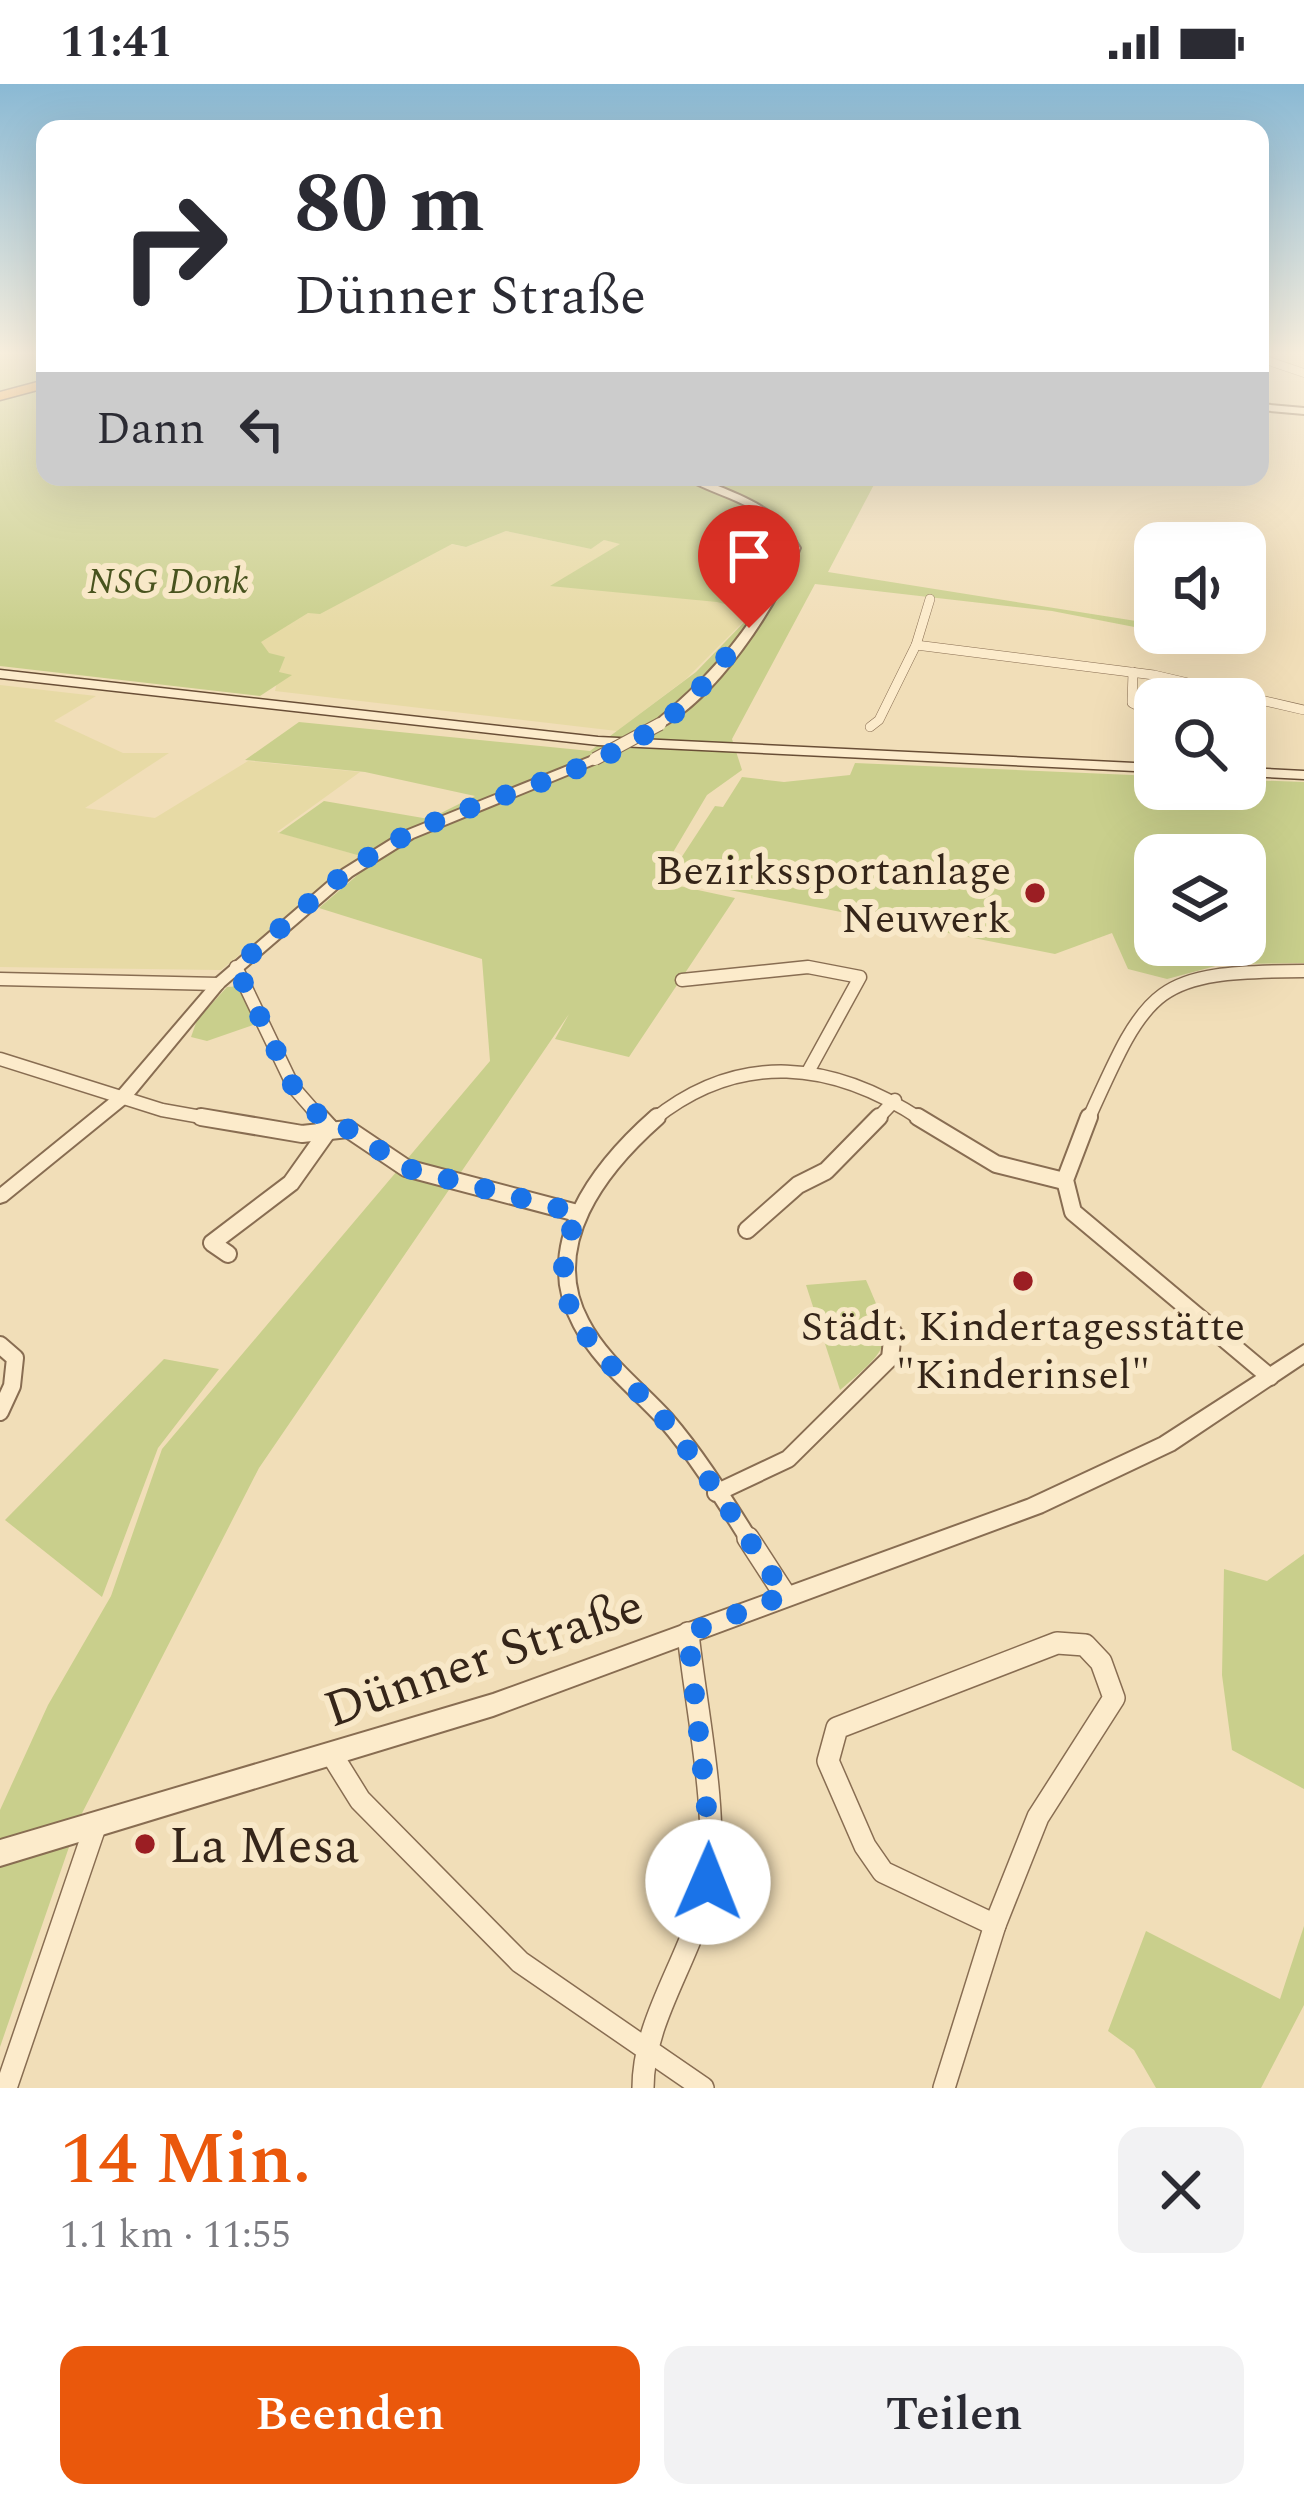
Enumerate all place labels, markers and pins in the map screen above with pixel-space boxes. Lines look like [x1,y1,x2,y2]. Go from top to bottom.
pin [698,505,800,628]
place label: Bezirkssportanlage Neuwerk [655,840,1011,951]
marker: Bezirkssportanlage Neuwerk [1022,880,1048,906]
marker: Städt. Kindertagesstätte "Kinderinsel" [1010,1268,1036,1294]
place label: Städt. Kindertagesstätte "Kinderinsel" [801,1296,1245,1407]
place label: La Mesa [169,1808,360,1886]
marker: La Mesa [132,1831,158,1857]

